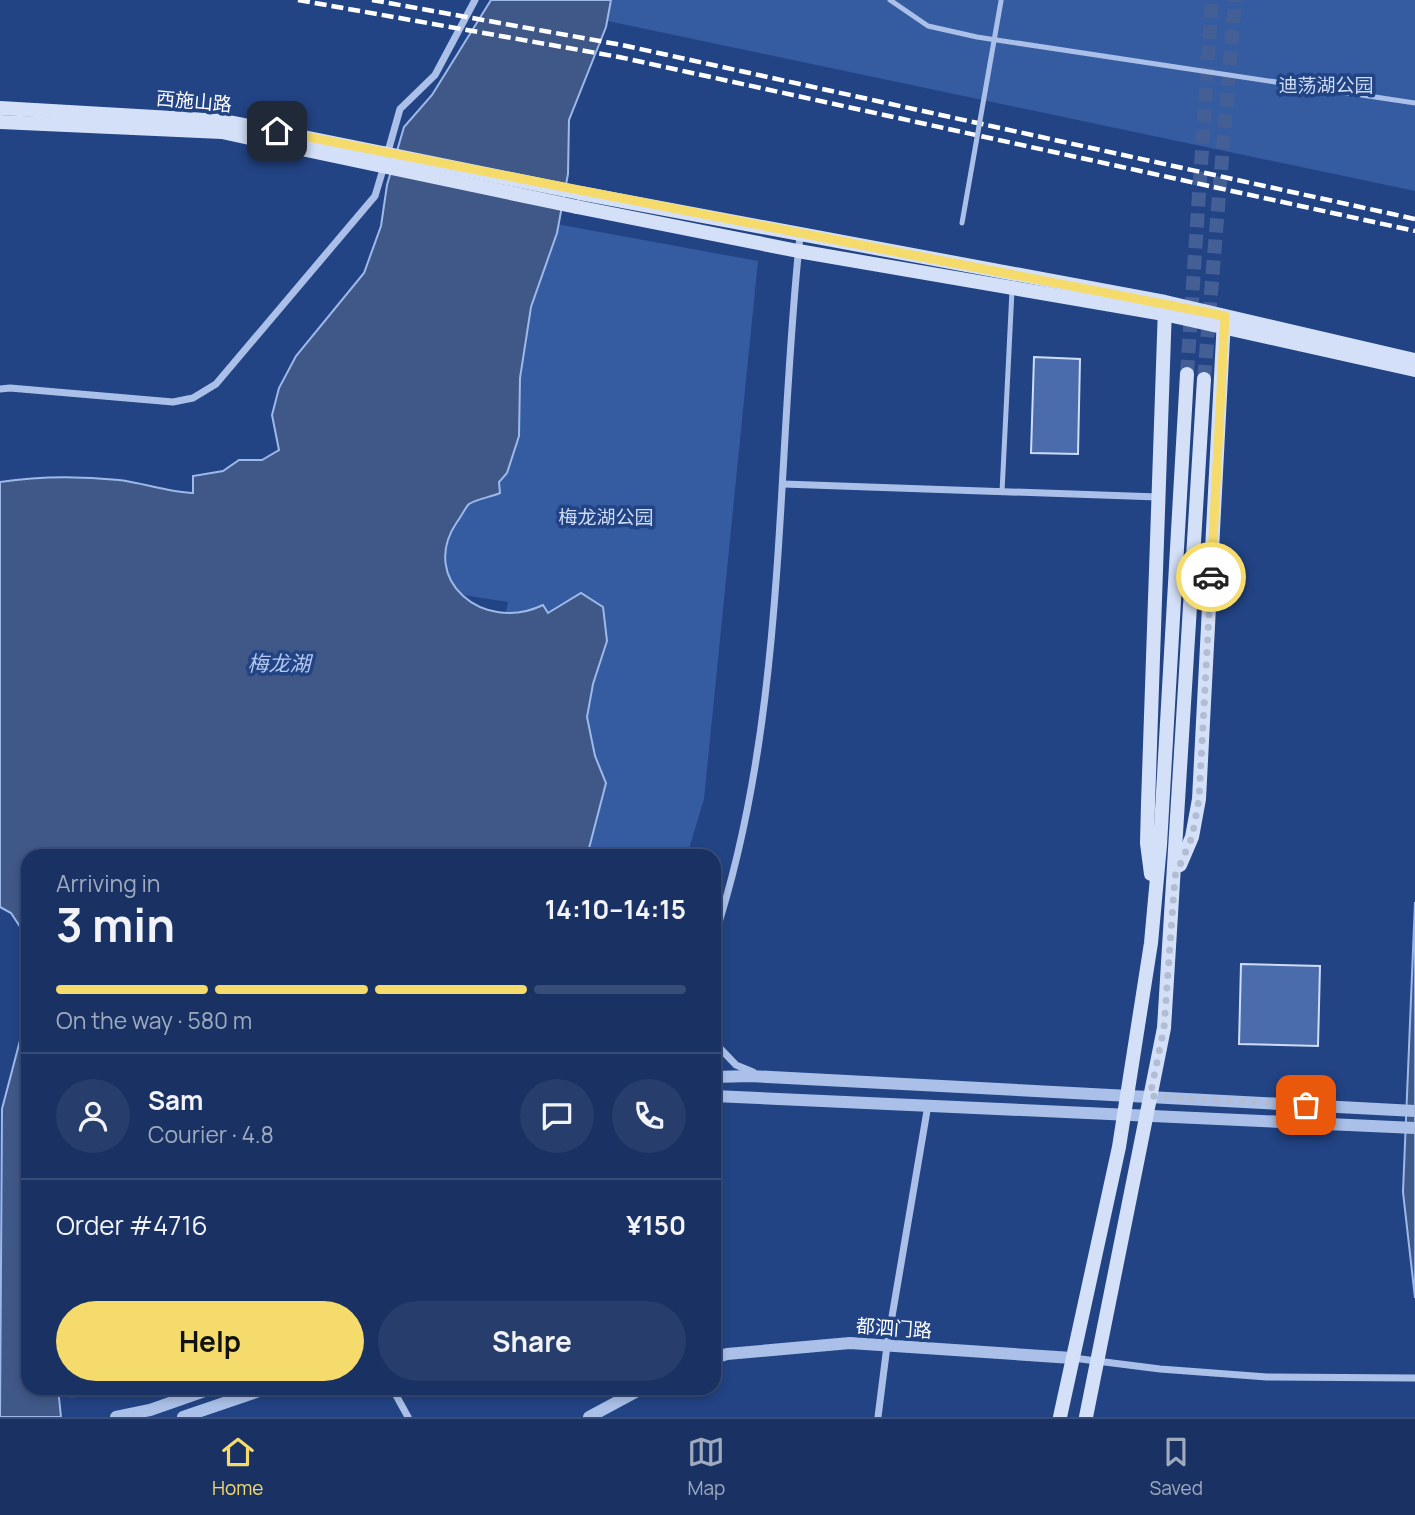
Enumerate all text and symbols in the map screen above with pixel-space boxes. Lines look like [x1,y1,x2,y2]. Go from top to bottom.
park label: 迪荡湖公园 [1278,72,1374,98]
street label: 西施山路 [155,85,233,117]
pin [247,101,307,161]
icon: home [258,112,296,150]
park label: 梅龙湖公园 [558,504,654,530]
courier [1176,542,1246,612]
icon: car [1192,558,1230,596]
water label: 梅龙湖 [248,649,313,677]
text: Arriving in [56,867,161,899]
text: 14:10–14:15 [545,891,686,927]
text: 3 min [56,893,175,956]
text: On the way · 580 m [56,1004,252,1036]
pin [1276,1075,1336,1135]
button: person [56,1079,130,1153]
button: chat [520,1079,594,1153]
button: phone [612,1079,686,1153]
text: Sam [148,1082,203,1118]
icon: bag [1287,1086,1325,1124]
text: Courier · 4.8 [148,1118,274,1150]
text: Order #4716 [56,1207,208,1243]
text: ¥150 [626,1207,686,1243]
button: Help [56,1301,364,1381]
button: Share [378,1301,686,1381]
street label: 都泗门路 [855,1312,933,1344]
tab: Home [212,1433,263,1501]
tab: Map [687,1433,725,1501]
tab: Saved [1149,1433,1203,1501]

